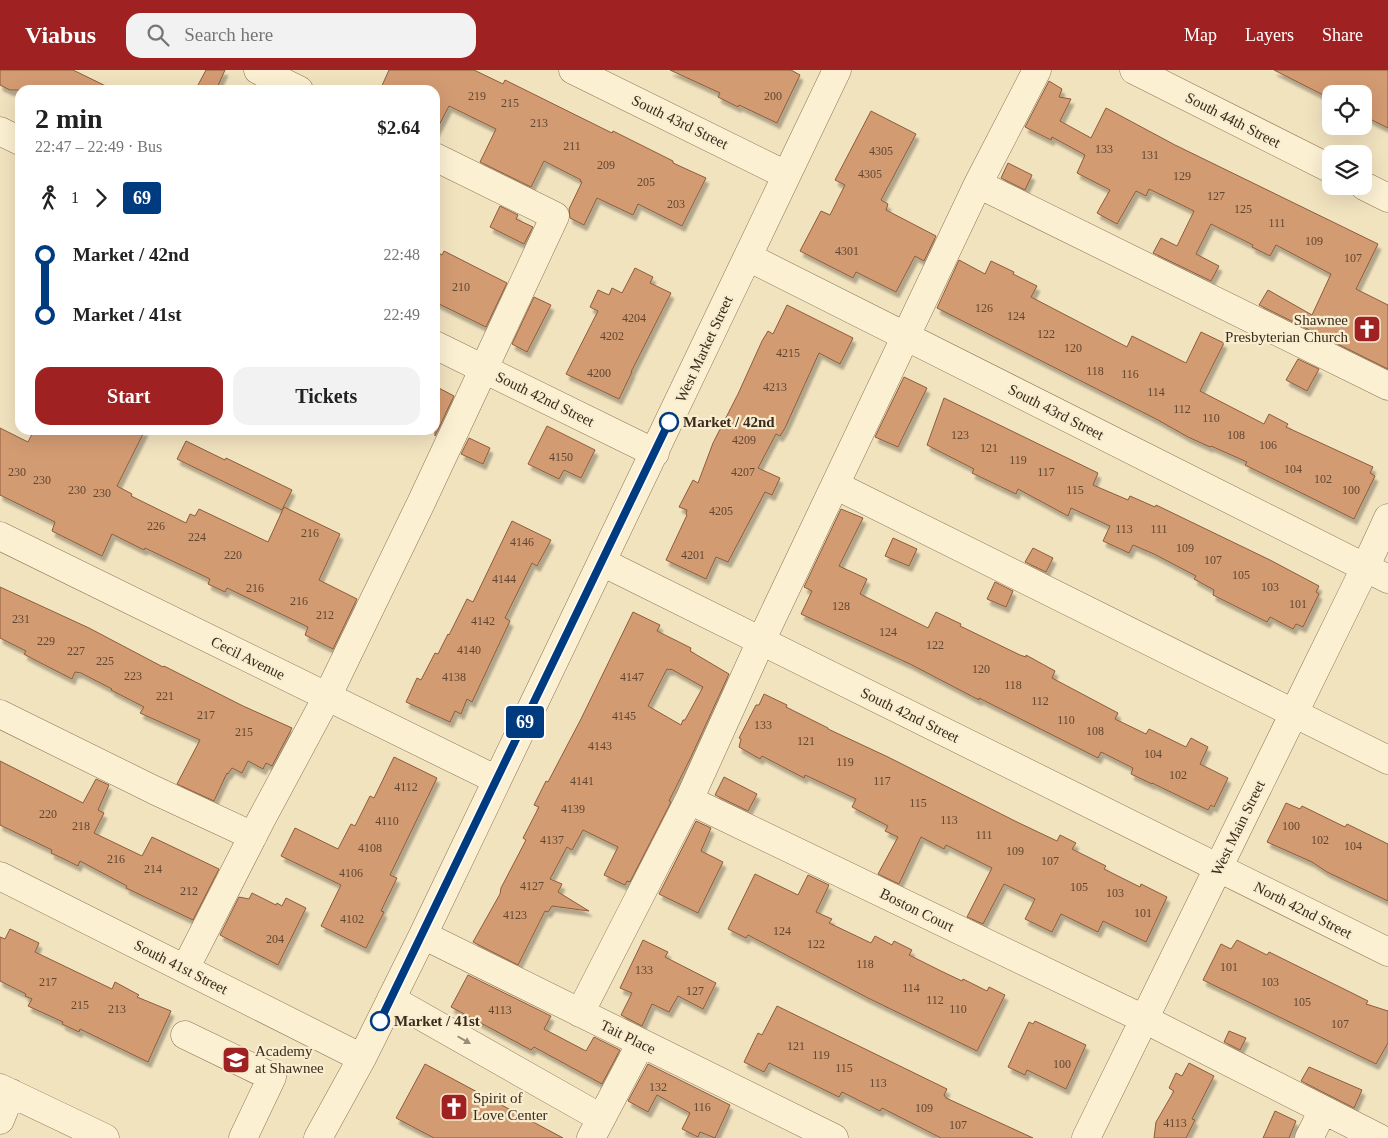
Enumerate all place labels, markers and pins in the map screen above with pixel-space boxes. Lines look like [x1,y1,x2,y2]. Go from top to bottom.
place label: Shawnee Presbyterian Church [1225,312,1348,345]
church icon: Shawnee Presbyterian Church [1352,314,1382,344]
marker: Market / 42nd [659,412,679,432]
place label: Market / 42nd [683,414,775,430]
marker: Market / 41st [370,1011,390,1031]
place label: Market / 41st [394,1013,480,1029]
place label: Academy at Shawnee [255,1043,324,1076]
school or university icon: Academy at Shawnee [221,1045,251,1075]
place label: Spirit of Love Center [473,1090,548,1123]
church icon: Spirit of Love Center [439,1092,469,1122]

